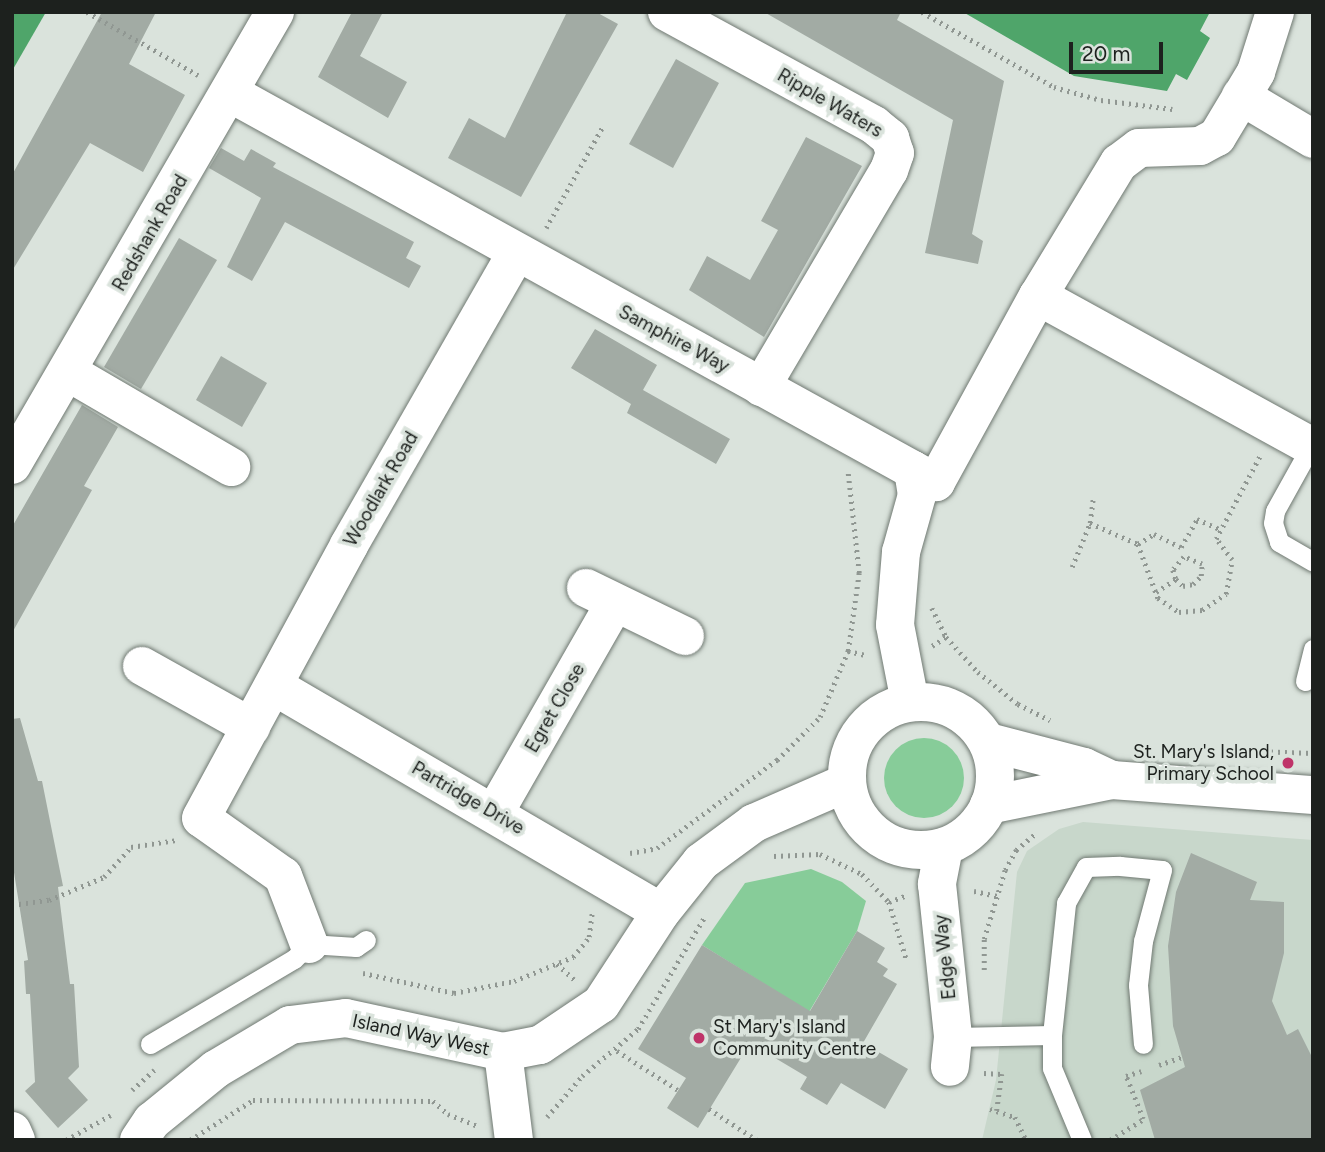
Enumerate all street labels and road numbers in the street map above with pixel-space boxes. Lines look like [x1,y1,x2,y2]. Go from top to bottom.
street label: Ripple Waters [773,64,887,142]
street label: Redshank Road [107,171,193,295]
street label: Samphire Way [615,300,733,378]
street label: Woodlark Road [339,428,423,550]
street label: Egret Close [520,659,590,757]
street label: Partridge Drive [408,757,528,839]
street label: Edge Way [929,913,961,1001]
street label: Island Way West [350,1009,492,1061]

